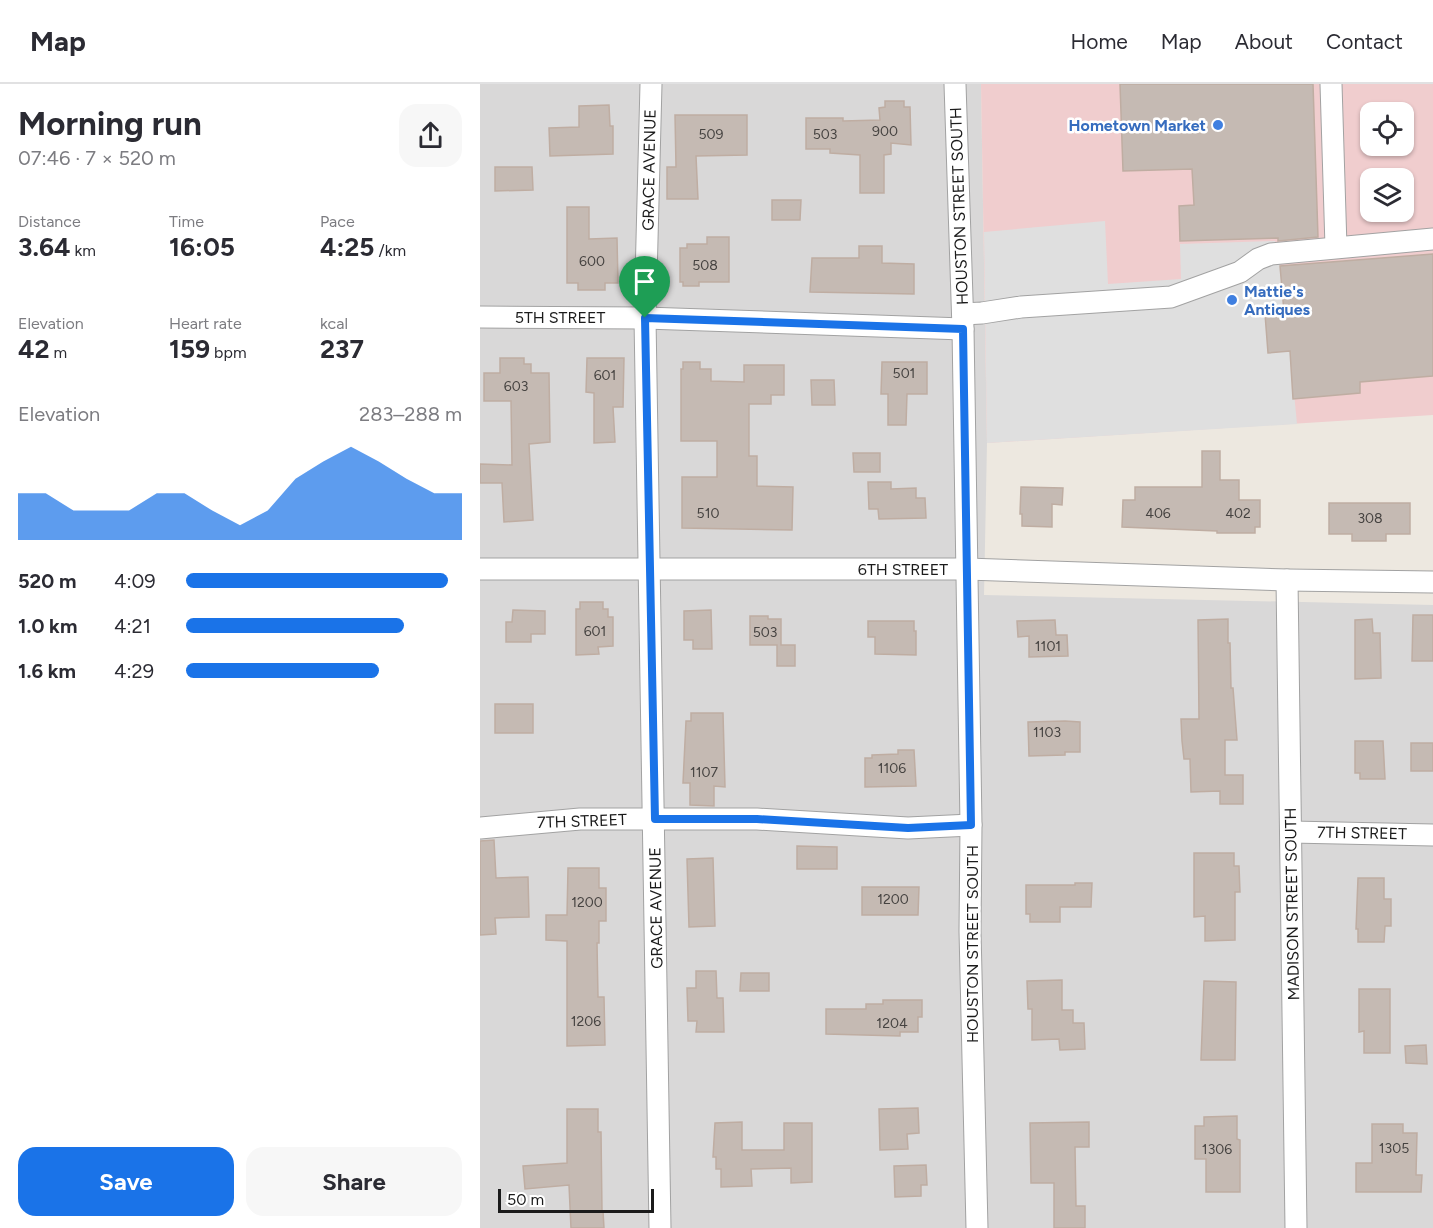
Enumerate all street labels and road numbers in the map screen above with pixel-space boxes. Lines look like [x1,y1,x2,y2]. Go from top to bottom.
street label: HOUSTON STREET SOUTH [946,107,972,305]
street label: GRACE AVENUE [638,109,660,231]
street label: 5TH STREET [515,308,605,327]
street label: 6TH STREET [858,560,948,579]
street label: MADISON STREET SOUTH [1281,807,1303,1001]
street label: 7TH STREET [537,810,627,832]
street label: 7TH STREET [1317,823,1407,843]
street label: HOUSTON STREET SOUTH [963,845,982,1043]
street label: GRACE AVENUE [645,847,667,969]

